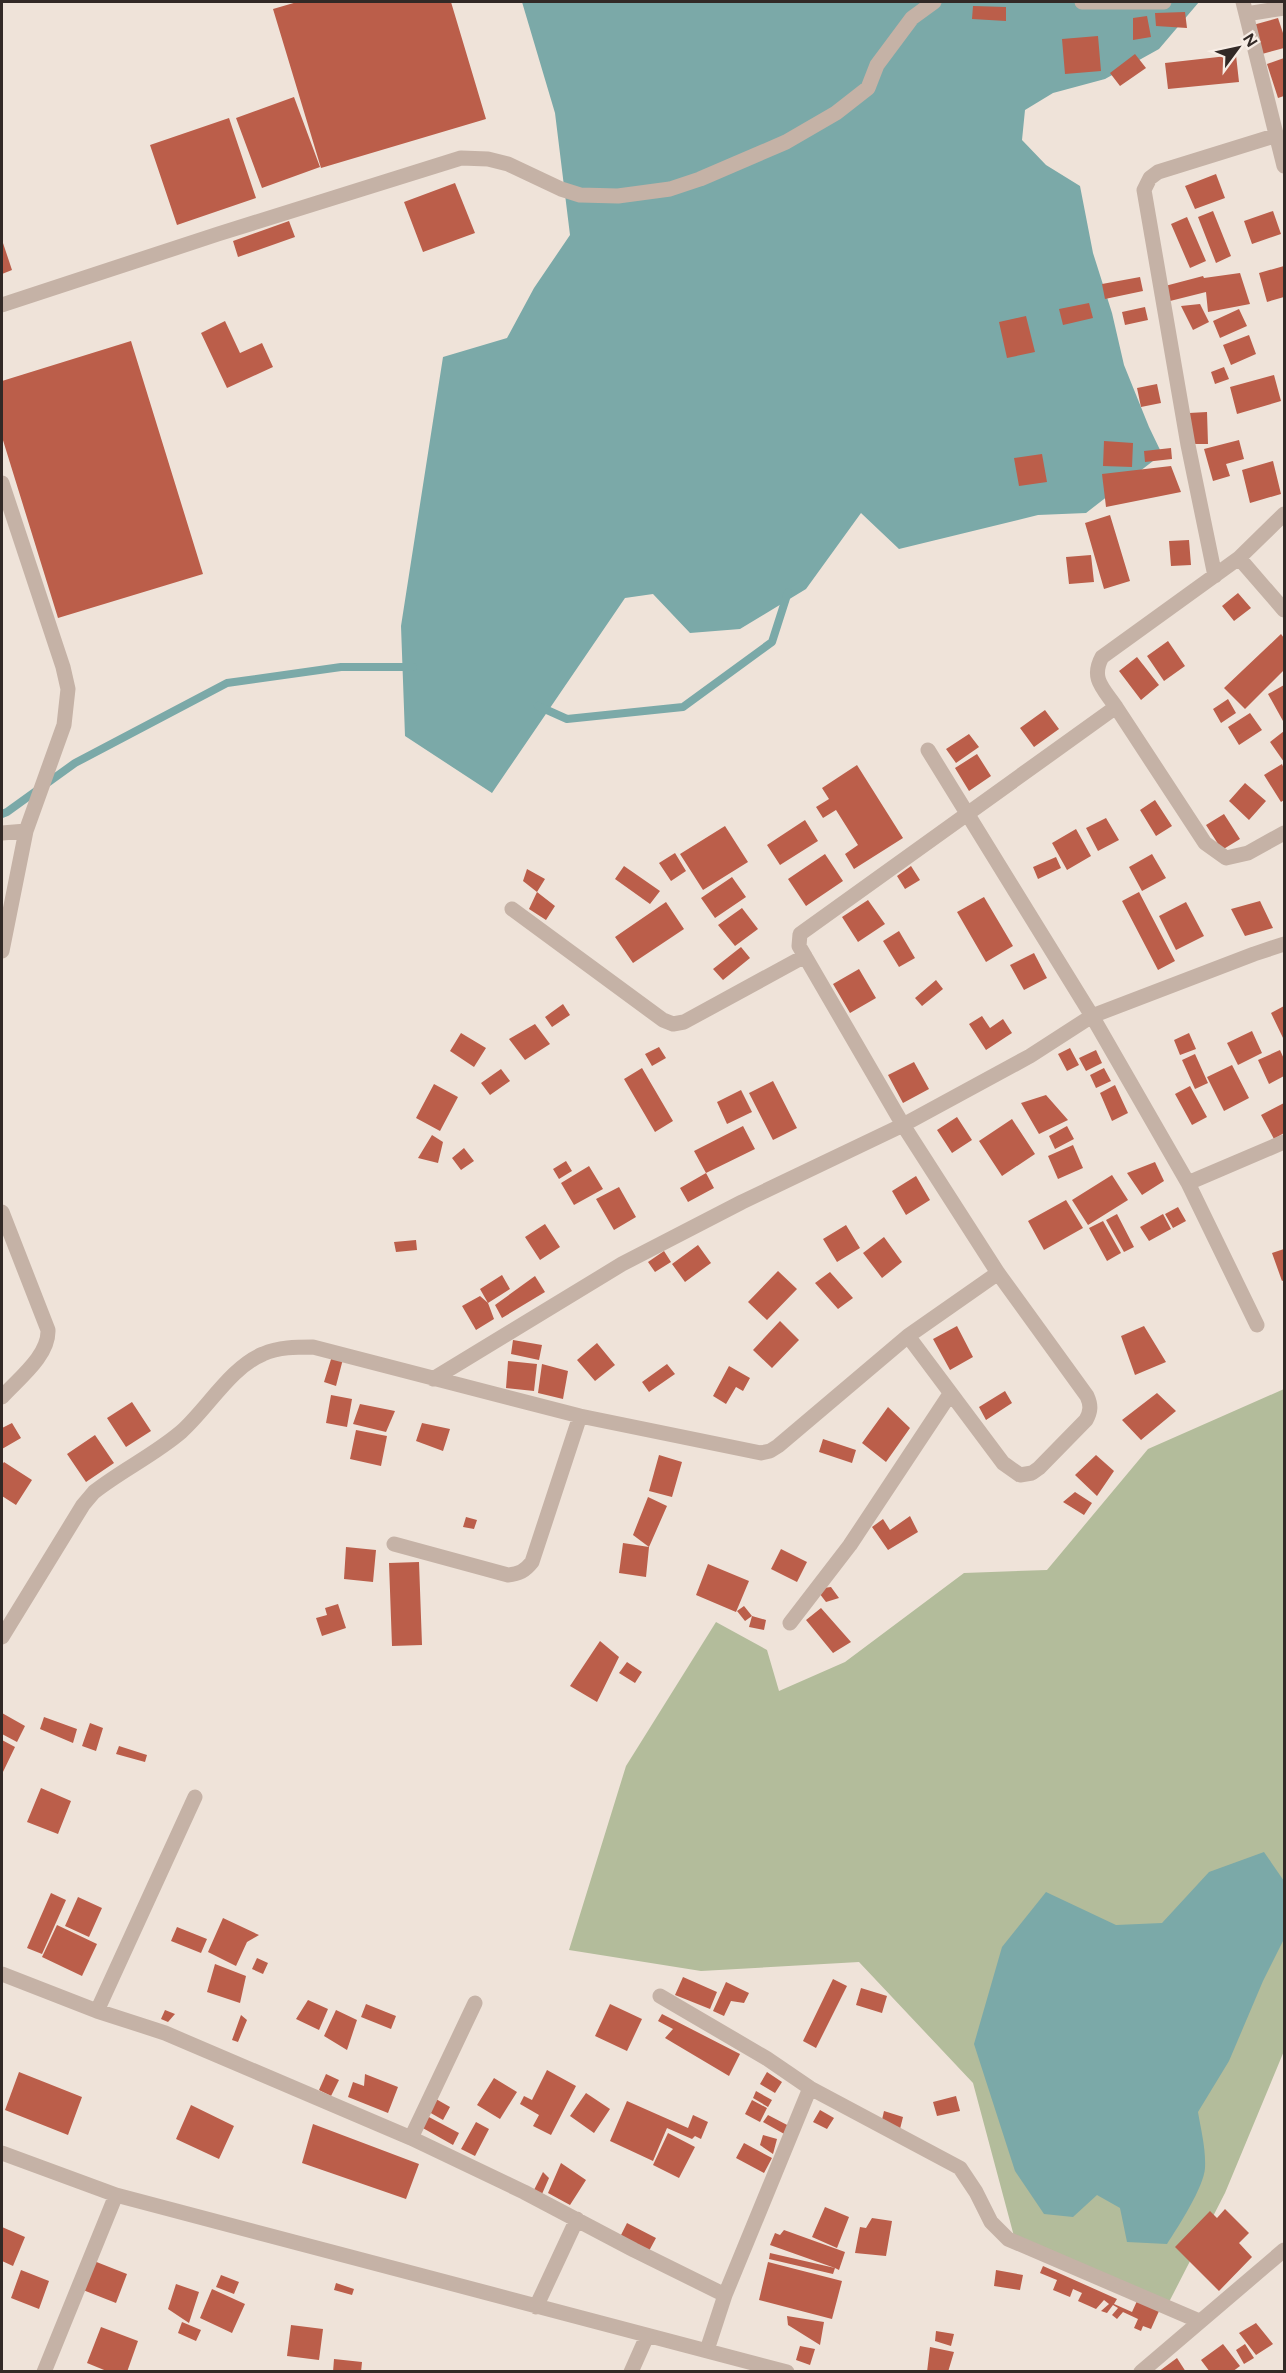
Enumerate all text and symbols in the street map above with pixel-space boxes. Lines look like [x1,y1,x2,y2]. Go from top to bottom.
north arrow [1208,18,1268,78]
text: N [1239,30,1261,50]

